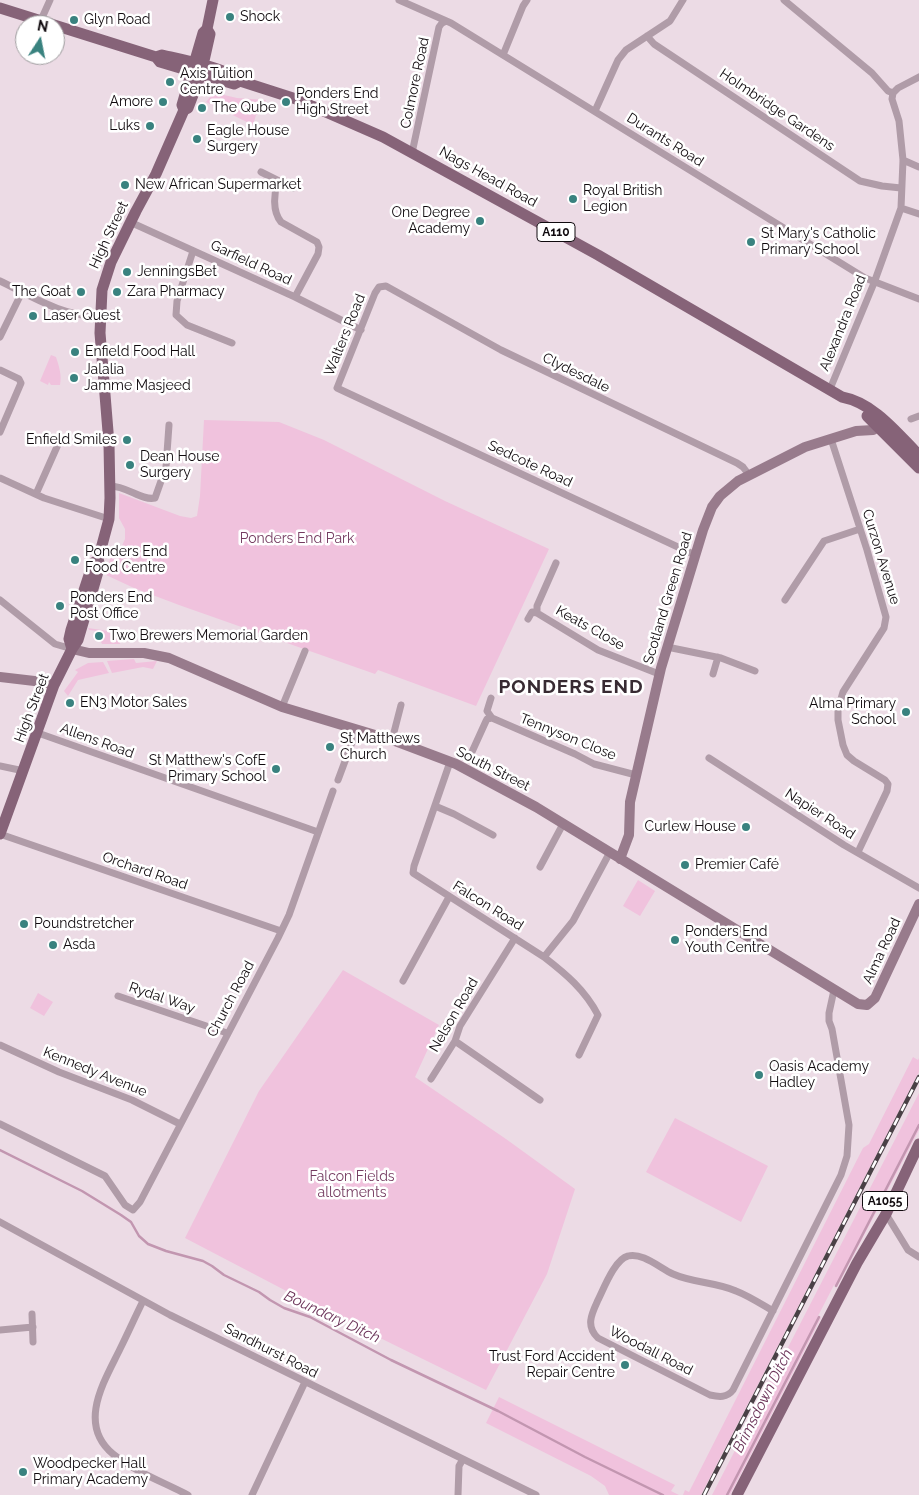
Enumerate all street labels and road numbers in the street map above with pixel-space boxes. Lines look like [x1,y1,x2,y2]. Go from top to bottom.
street label: Colmore Road [397,36,433,130]
street label: Holmbridge Gardens [716,65,838,155]
street label: Durants Road [623,110,707,170]
street label: Nags Head Road [436,143,540,211]
street label: High Street [86,199,132,271]
road number: A110 [537,222,575,242]
street label: Garfield Road [208,237,294,289]
street label: Alexandra Road [816,272,870,374]
street label: Walters Road [321,292,369,378]
street label: Clydesdale [540,350,612,396]
street label: Sedcote Road [485,437,575,491]
street label: Curzon Avenue [859,507,903,607]
street label: Scotland Green Road [640,530,696,666]
street label: Keats Close [553,602,627,654]
street label: High Street [11,671,53,745]
street label: Tennyson Close [517,710,619,764]
street label: Allens Road [58,720,136,762]
street label: South Street [453,743,533,795]
street label: Napier Road [782,785,858,843]
street label: Orchard Road [100,849,190,893]
street label: Falcon Road [450,878,526,934]
street label: Alma Road [859,915,905,987]
street label: Church Road [204,958,258,1040]
street label: Nelson Road [426,975,482,1055]
street label: Rydal Way [127,979,197,1017]
street label: Kennedy Avenue [41,1044,149,1100]
road number: A1055 [862,1192,908,1210]
street label: Sandhurst Road [221,1320,321,1382]
street label: Woodall Road [606,1323,696,1379]

